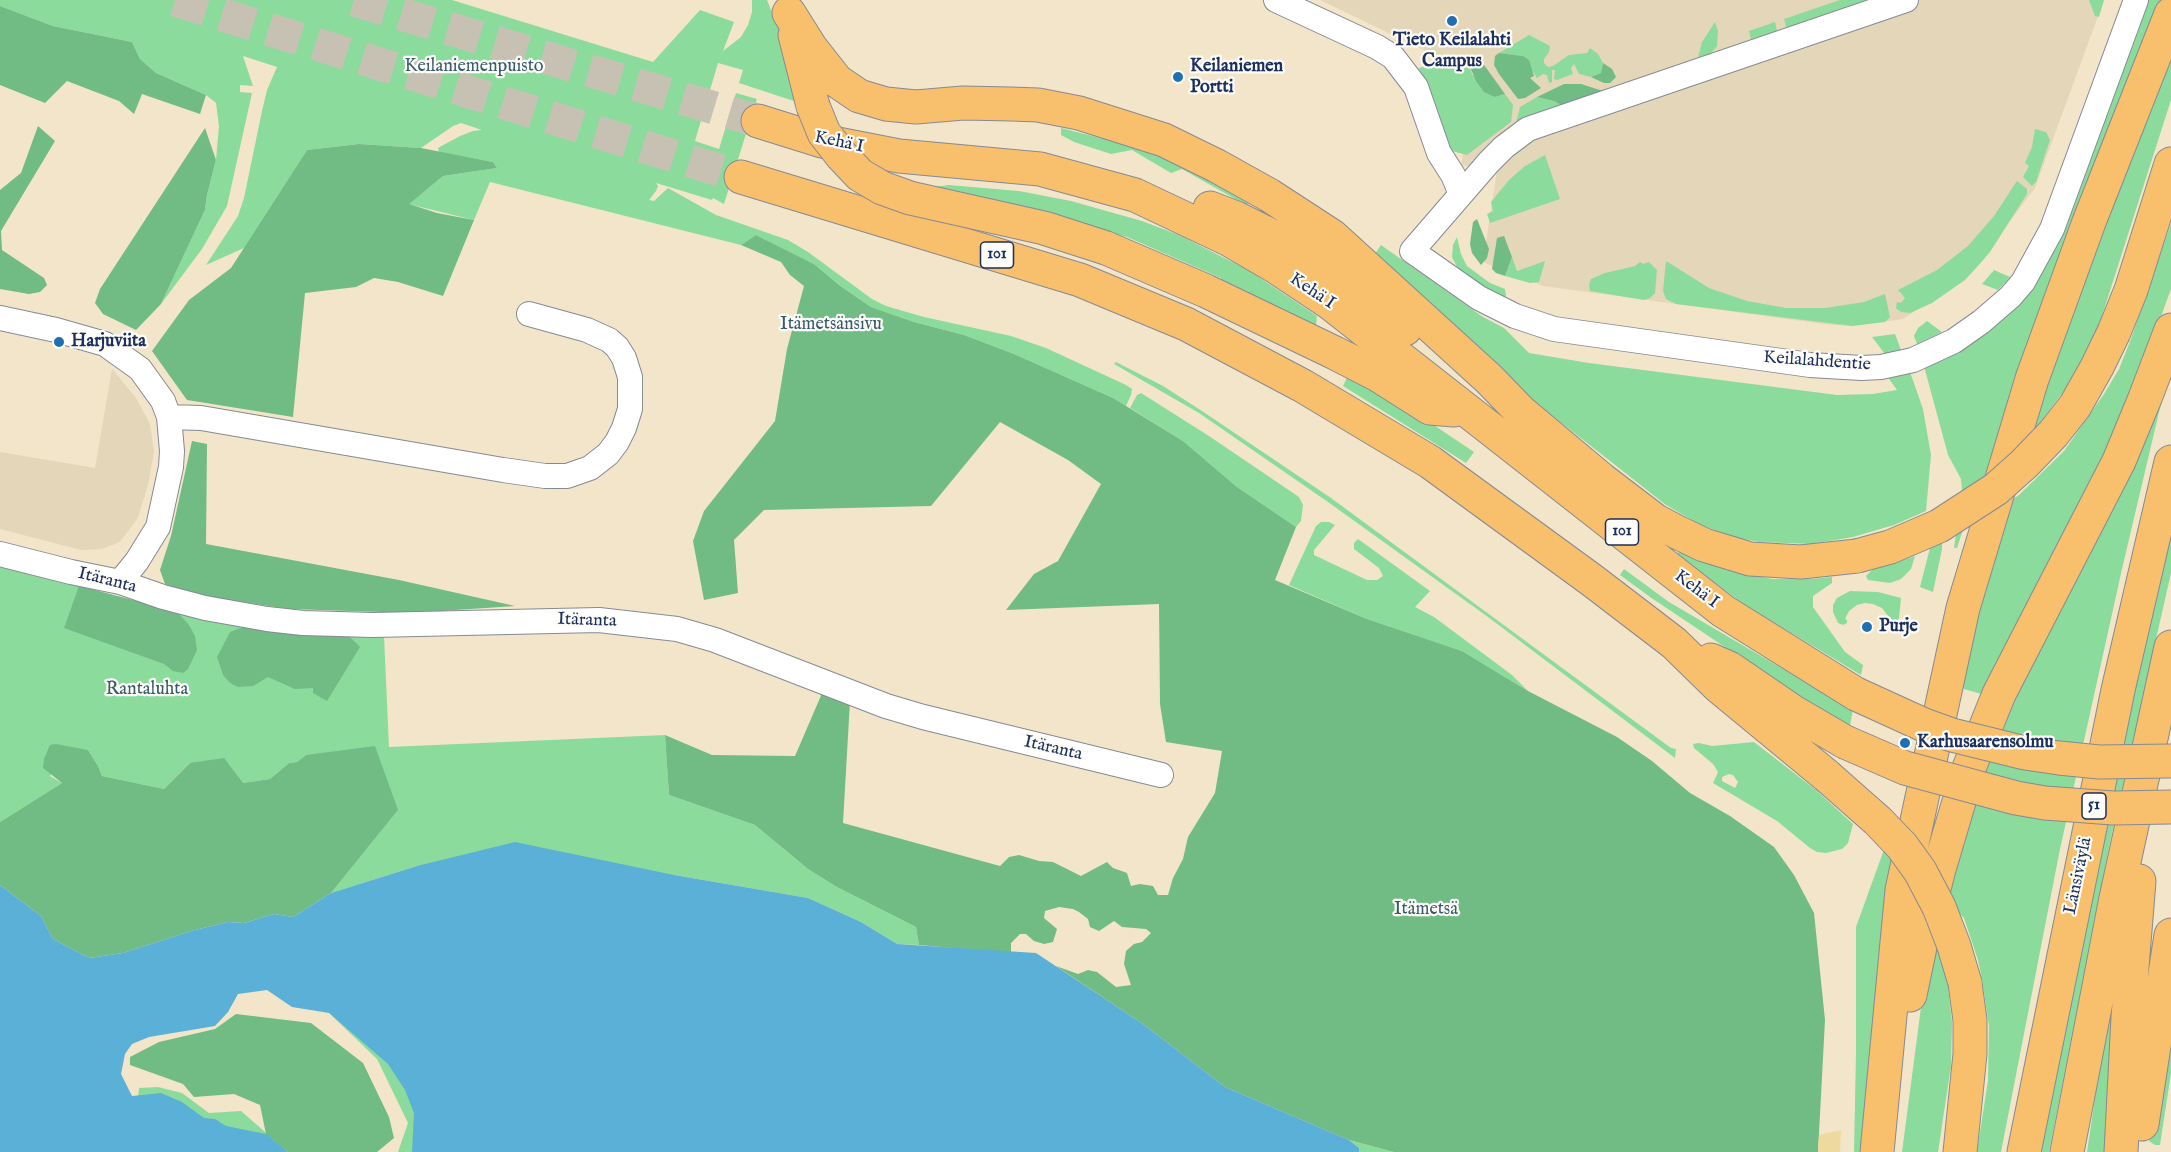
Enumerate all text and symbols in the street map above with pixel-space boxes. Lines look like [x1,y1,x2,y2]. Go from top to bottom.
marker: Tieto Keilalahti Campus [1445,14,1459,28]
place label: Tieto Keilalahti Campus [1393,30,1511,72]
park label: Keilaniemenpuisto [404,56,544,78]
place label: Keilaniemen Portti [1190,56,1283,98]
marker: Keilaniemen Portti [1171,70,1185,84]
street label: Kehä I [812,127,866,159]
road number: 101 [980,242,1014,268]
street label: Kehä I [1285,269,1339,315]
park label: Itämetsänsivu [780,314,882,336]
place label: Harjuviita [71,331,146,353]
marker: Harjuviita [52,335,66,349]
street label: Keilalahdentie [1763,347,1871,377]
road number: 101 [1606,519,1638,545]
street label: Itäranta [76,563,138,599]
street label: Kehä I [1669,566,1723,614]
street label: Itäranta [557,609,617,633]
place label: Purje [1879,616,1918,638]
marker: Purje [1860,620,1874,634]
park label: Rantaluhta [106,679,188,701]
street label: Itäranta [1022,732,1084,766]
place label: Karhusaarensolmu [1917,732,2053,754]
marker: Karhusaarensolmu [1898,736,1912,750]
road number: 51 [2082,793,2106,819]
street label: Länsiväylä [2060,836,2098,916]
park label: Itämetsä [1394,899,1458,921]

